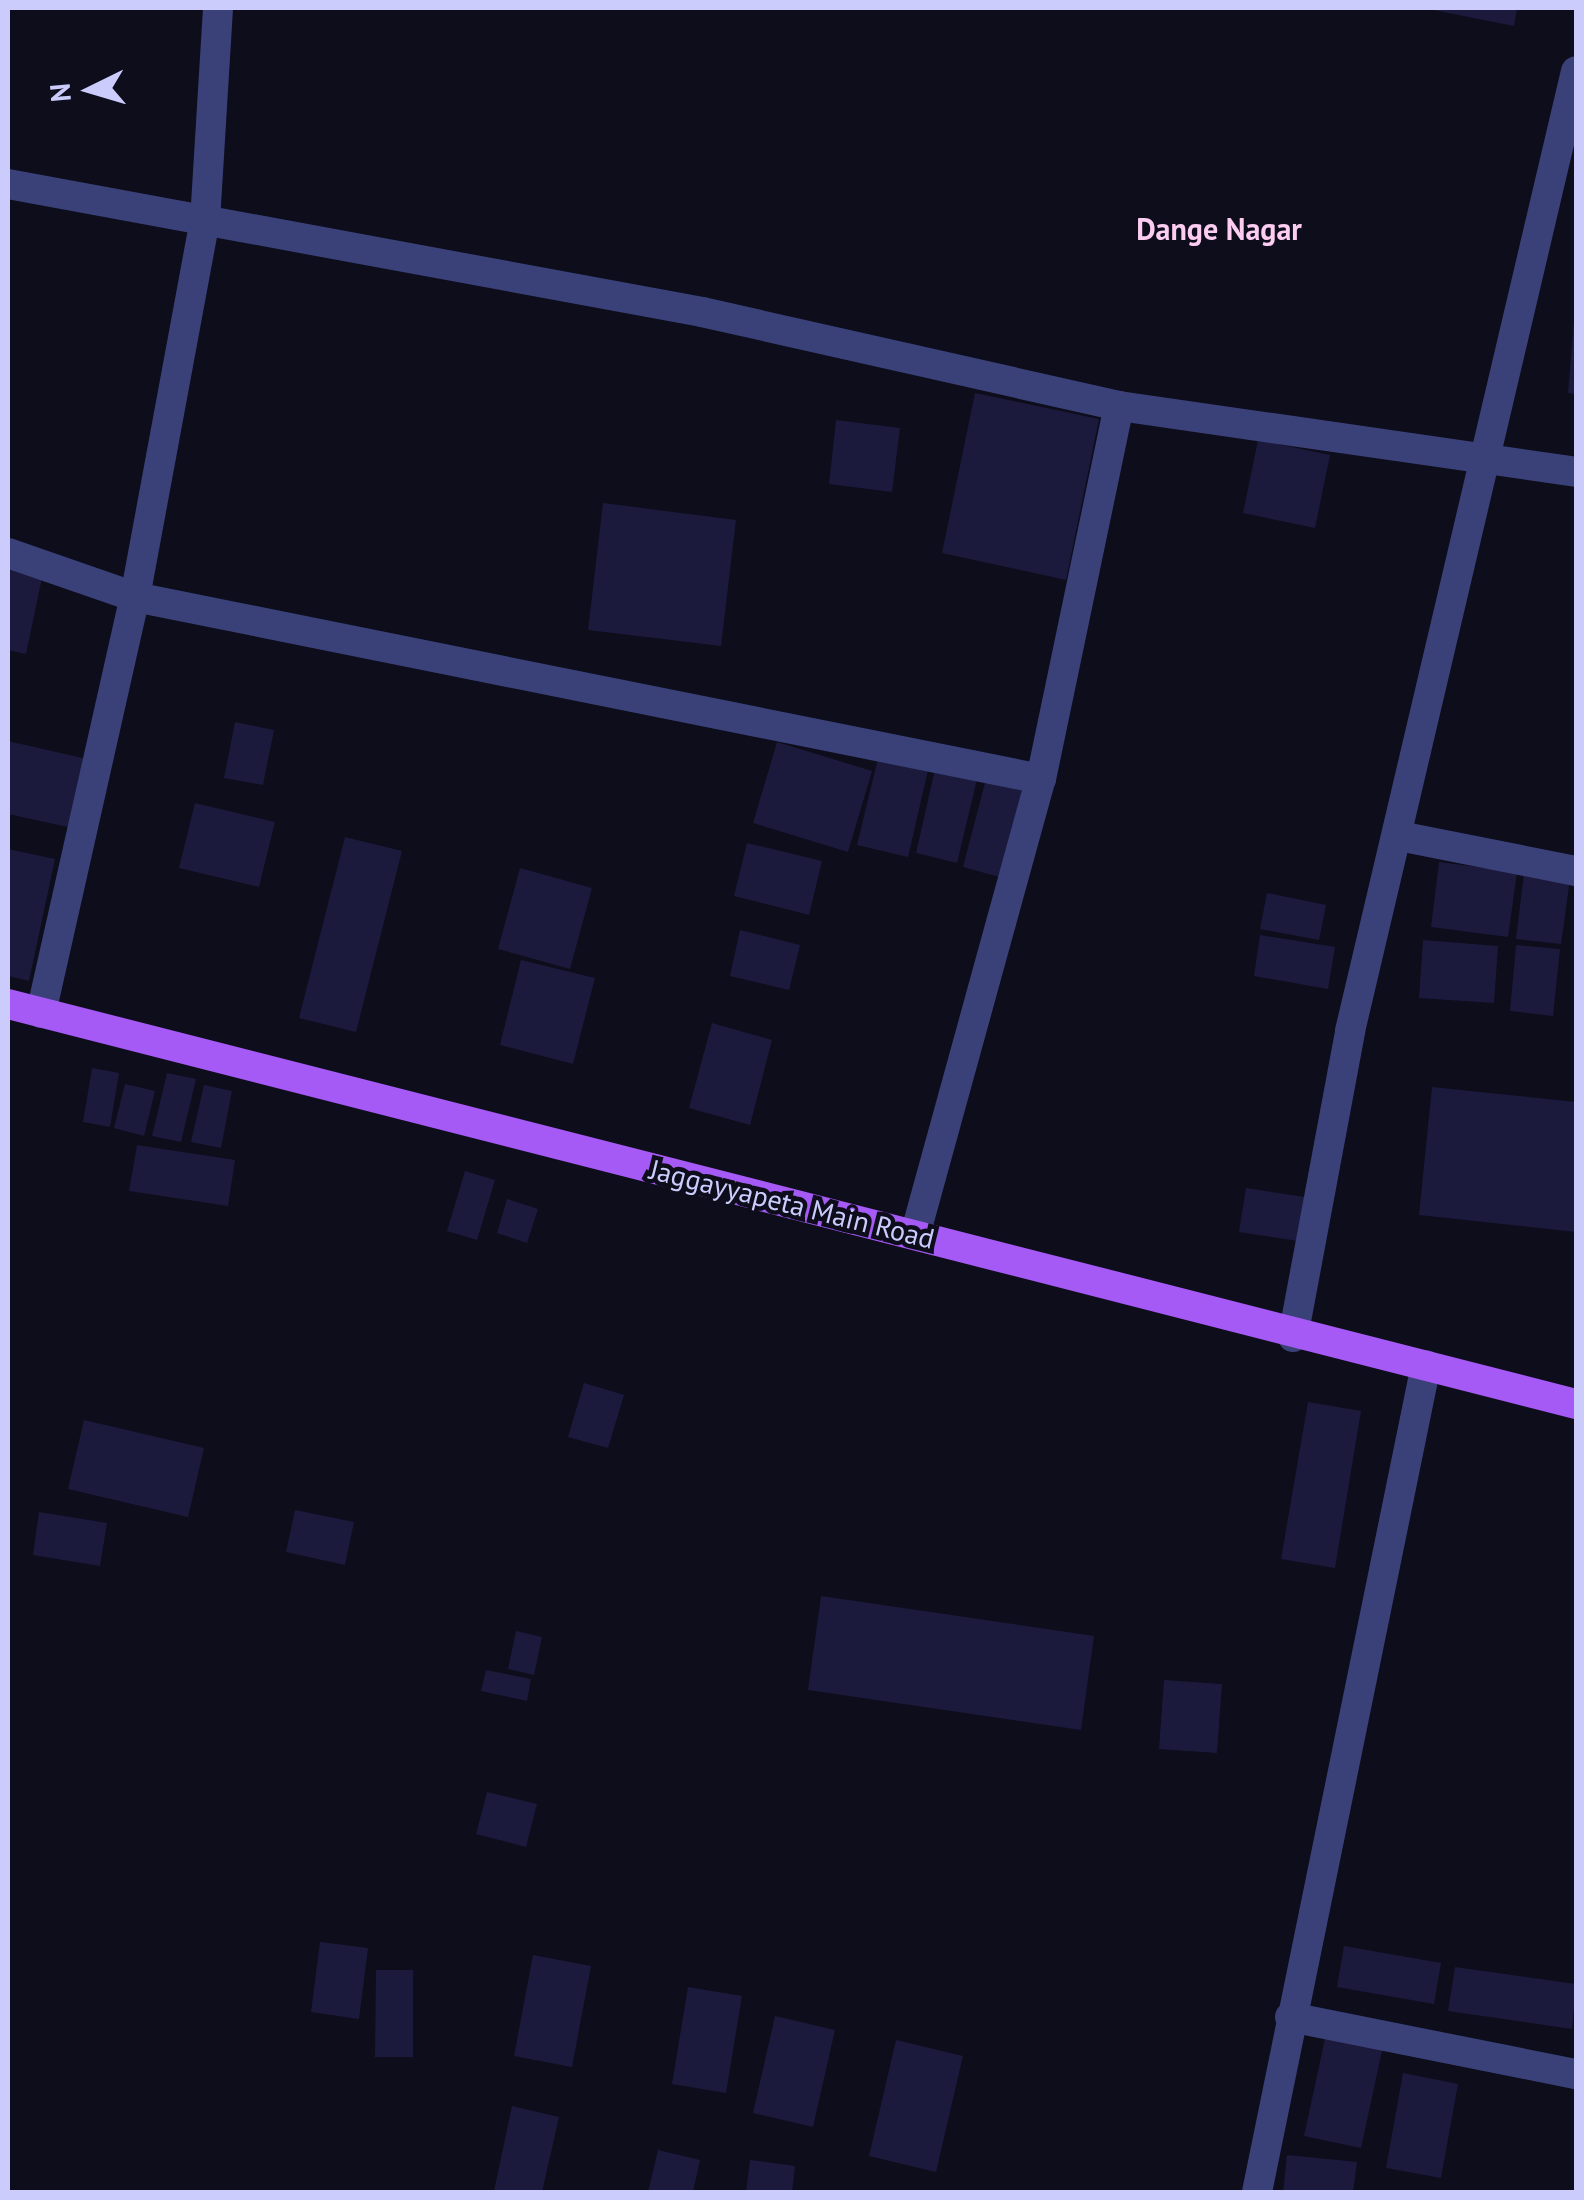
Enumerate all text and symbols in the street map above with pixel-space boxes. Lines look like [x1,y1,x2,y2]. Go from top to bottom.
north arrow [40,40,140,140]
text: N [40,82,79,103]
district label: Dange Nagar [1136,211,1302,247]
street label: Jaggayyapeta Main Road [646,1152,938,1256]

